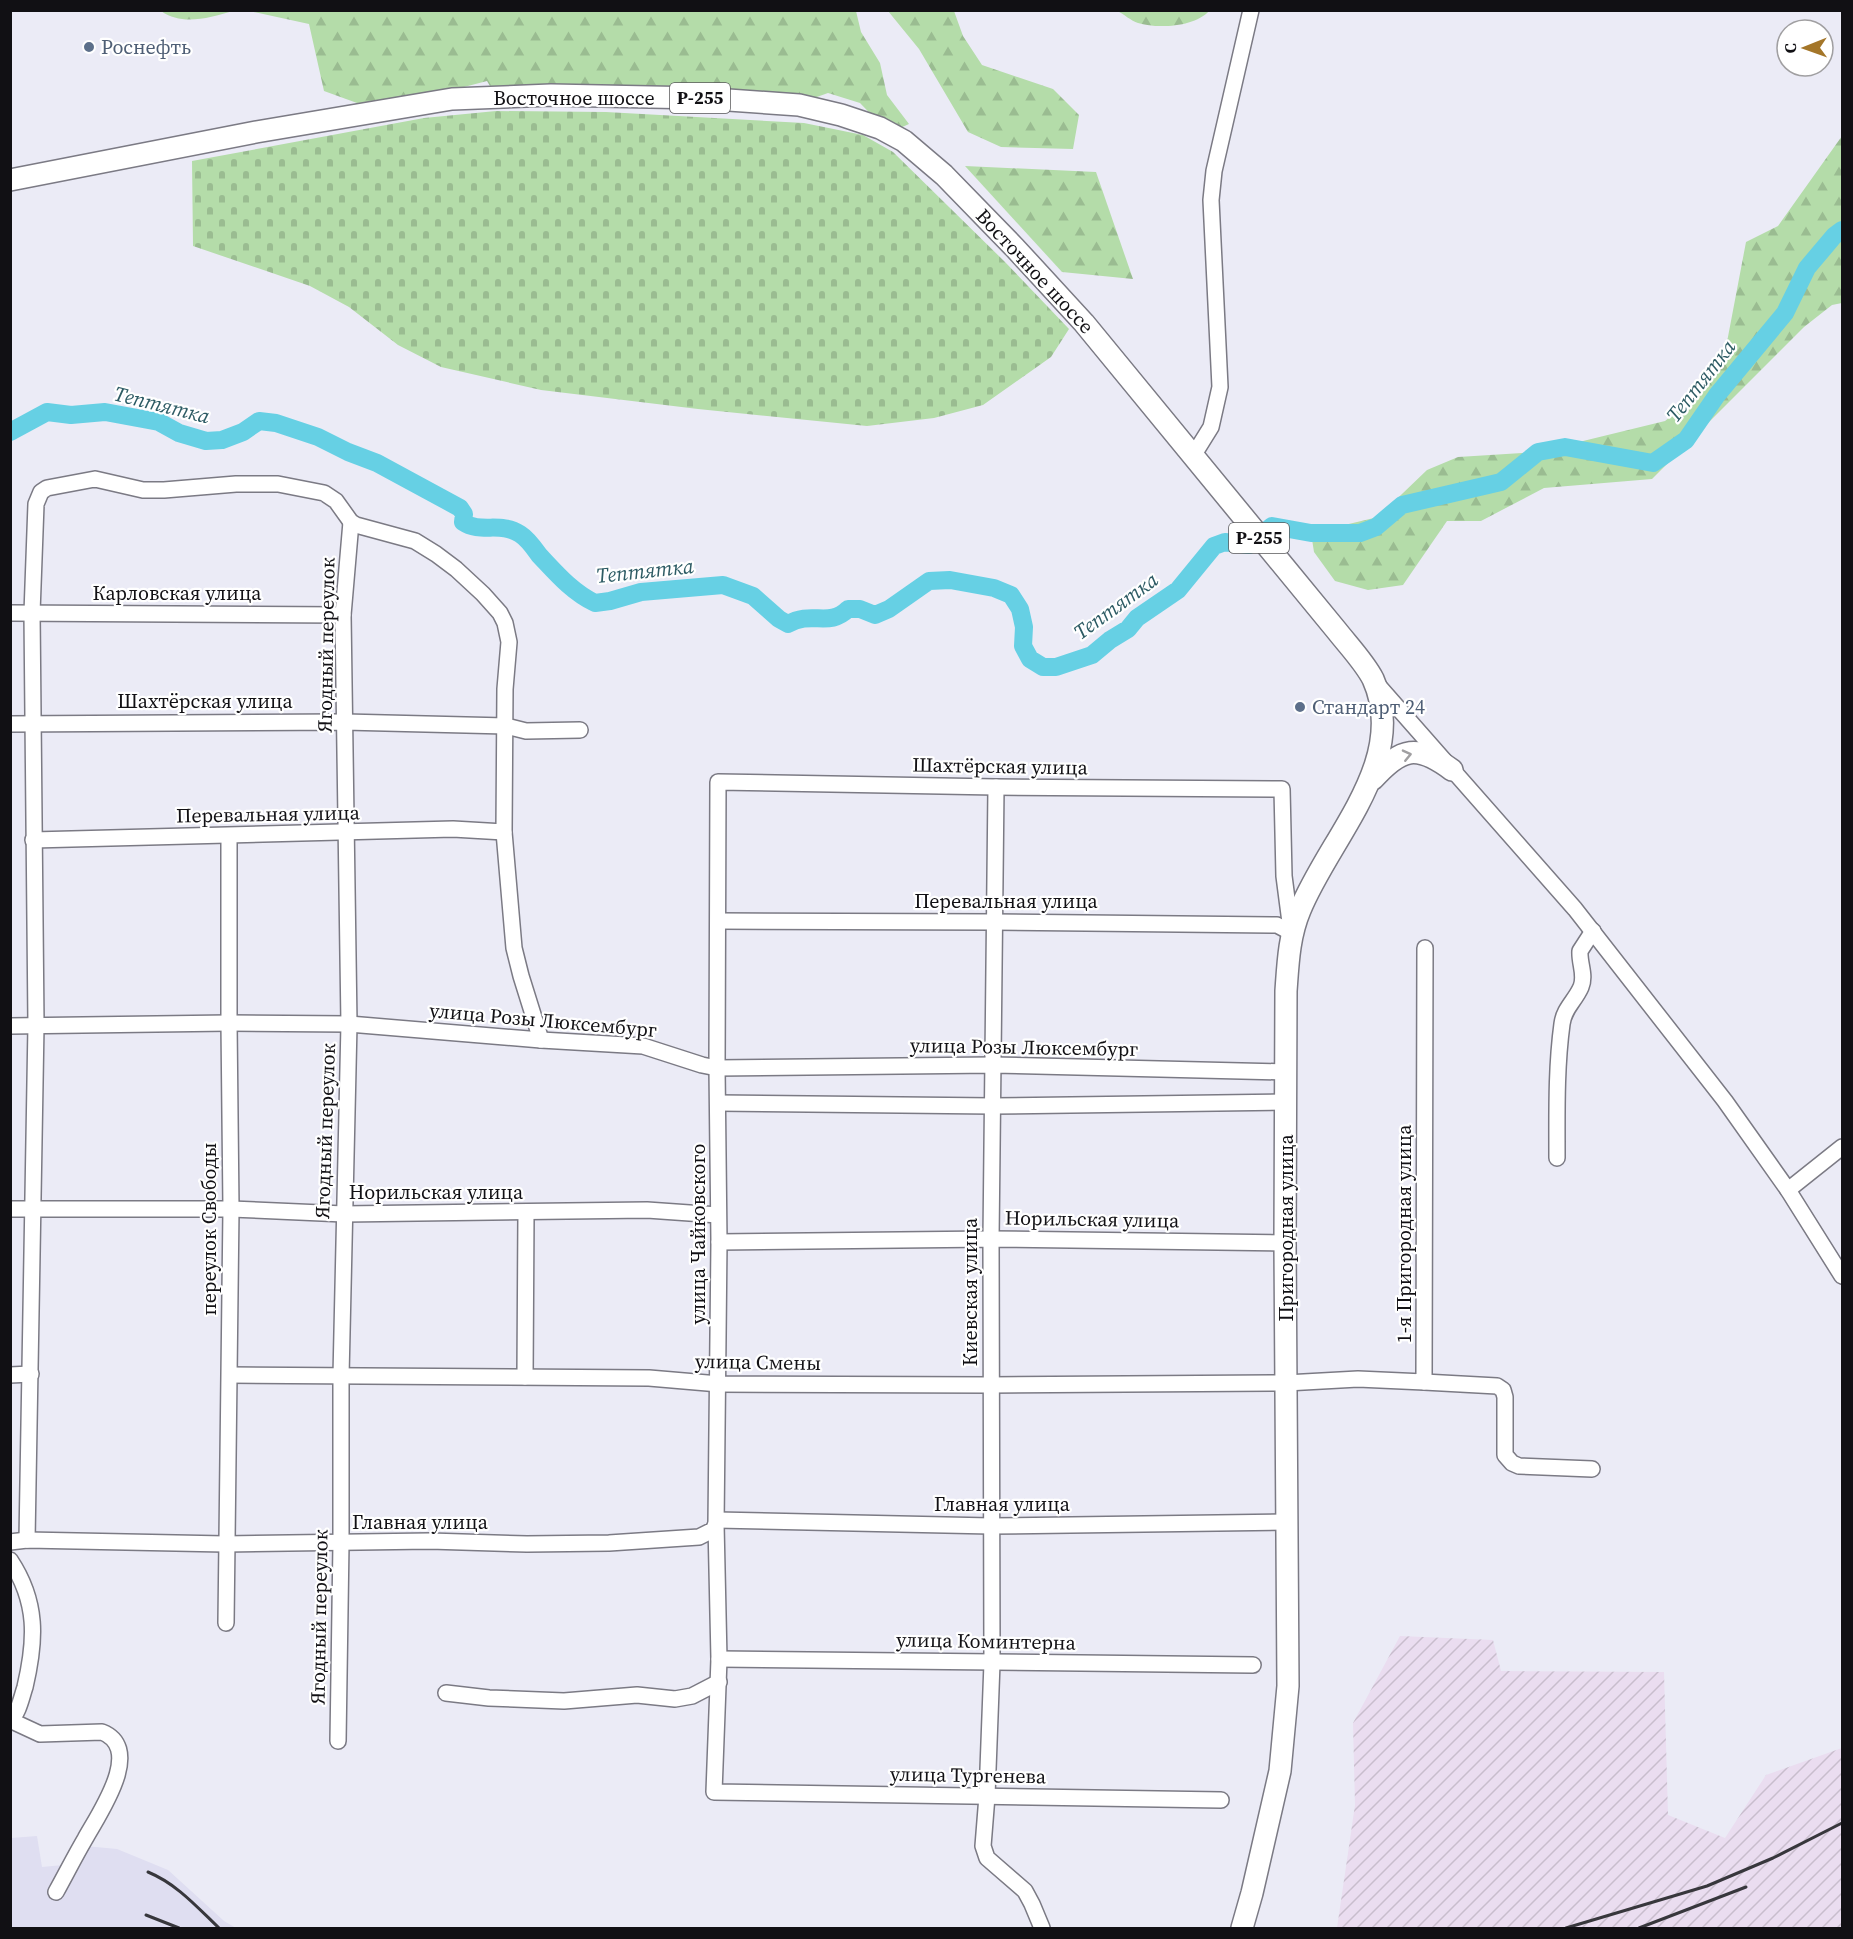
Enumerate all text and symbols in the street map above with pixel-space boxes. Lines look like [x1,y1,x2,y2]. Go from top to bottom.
north arrow [1775,18,1835,78]
place label: Роснефть [101,33,191,61]
marker: Роснефть [82,40,96,54]
text: С [1779,43,1801,53]
road number: Р-255 [670,83,730,113]
street label: Восточное шоссе [493,84,655,112]
street label: Восточное шоссе [970,202,1100,340]
water label: Тептятка [1659,333,1742,428]
water label: Тептятка [111,379,213,430]
road number: Р-255 [1229,523,1289,553]
water label: Тептятка [595,551,695,590]
street label: Ягодный переулок [310,557,342,733]
water label: Тептятка [1068,565,1164,646]
street label: Карловская улица [92,579,262,607]
street label: Шахтёрская улица [117,687,294,715]
place label: Стандарт 24 [1312,693,1425,721]
marker: Стандарт 24 [1293,700,1307,714]
one-way arrow [1402,749,1412,762]
street label: Шахтёрская улица [912,750,1089,782]
street label: Перевальная улица [176,798,361,830]
street label: Перевальная улица [914,887,1099,915]
street label: улица Розы Люксембург [428,996,658,1044]
street label: улица Розы Люксембург [910,1031,1138,1063]
street label: Ягодный переулок [308,1043,342,1219]
street label: 1-я Пригородная улица [1390,1124,1418,1343]
street label: Пригородная улица [1272,1134,1300,1322]
street label: переулок Свободы [195,1143,223,1315]
street label: улица Чайковского [684,1144,712,1324]
street label: Норильская улица [349,1178,524,1206]
street label: Норильская улица [1005,1203,1180,1235]
street label: Киевская улица [956,1217,984,1366]
street label: улица Смены [695,1347,821,1377]
street label: Главная улица [934,1490,1071,1518]
street label: Главная улица [352,1508,489,1536]
street label: Ягодный переулок [303,1529,335,1705]
street label: улица Коминтерна [896,1625,1077,1657]
street label: улица Тургенева [890,1760,1047,1790]

